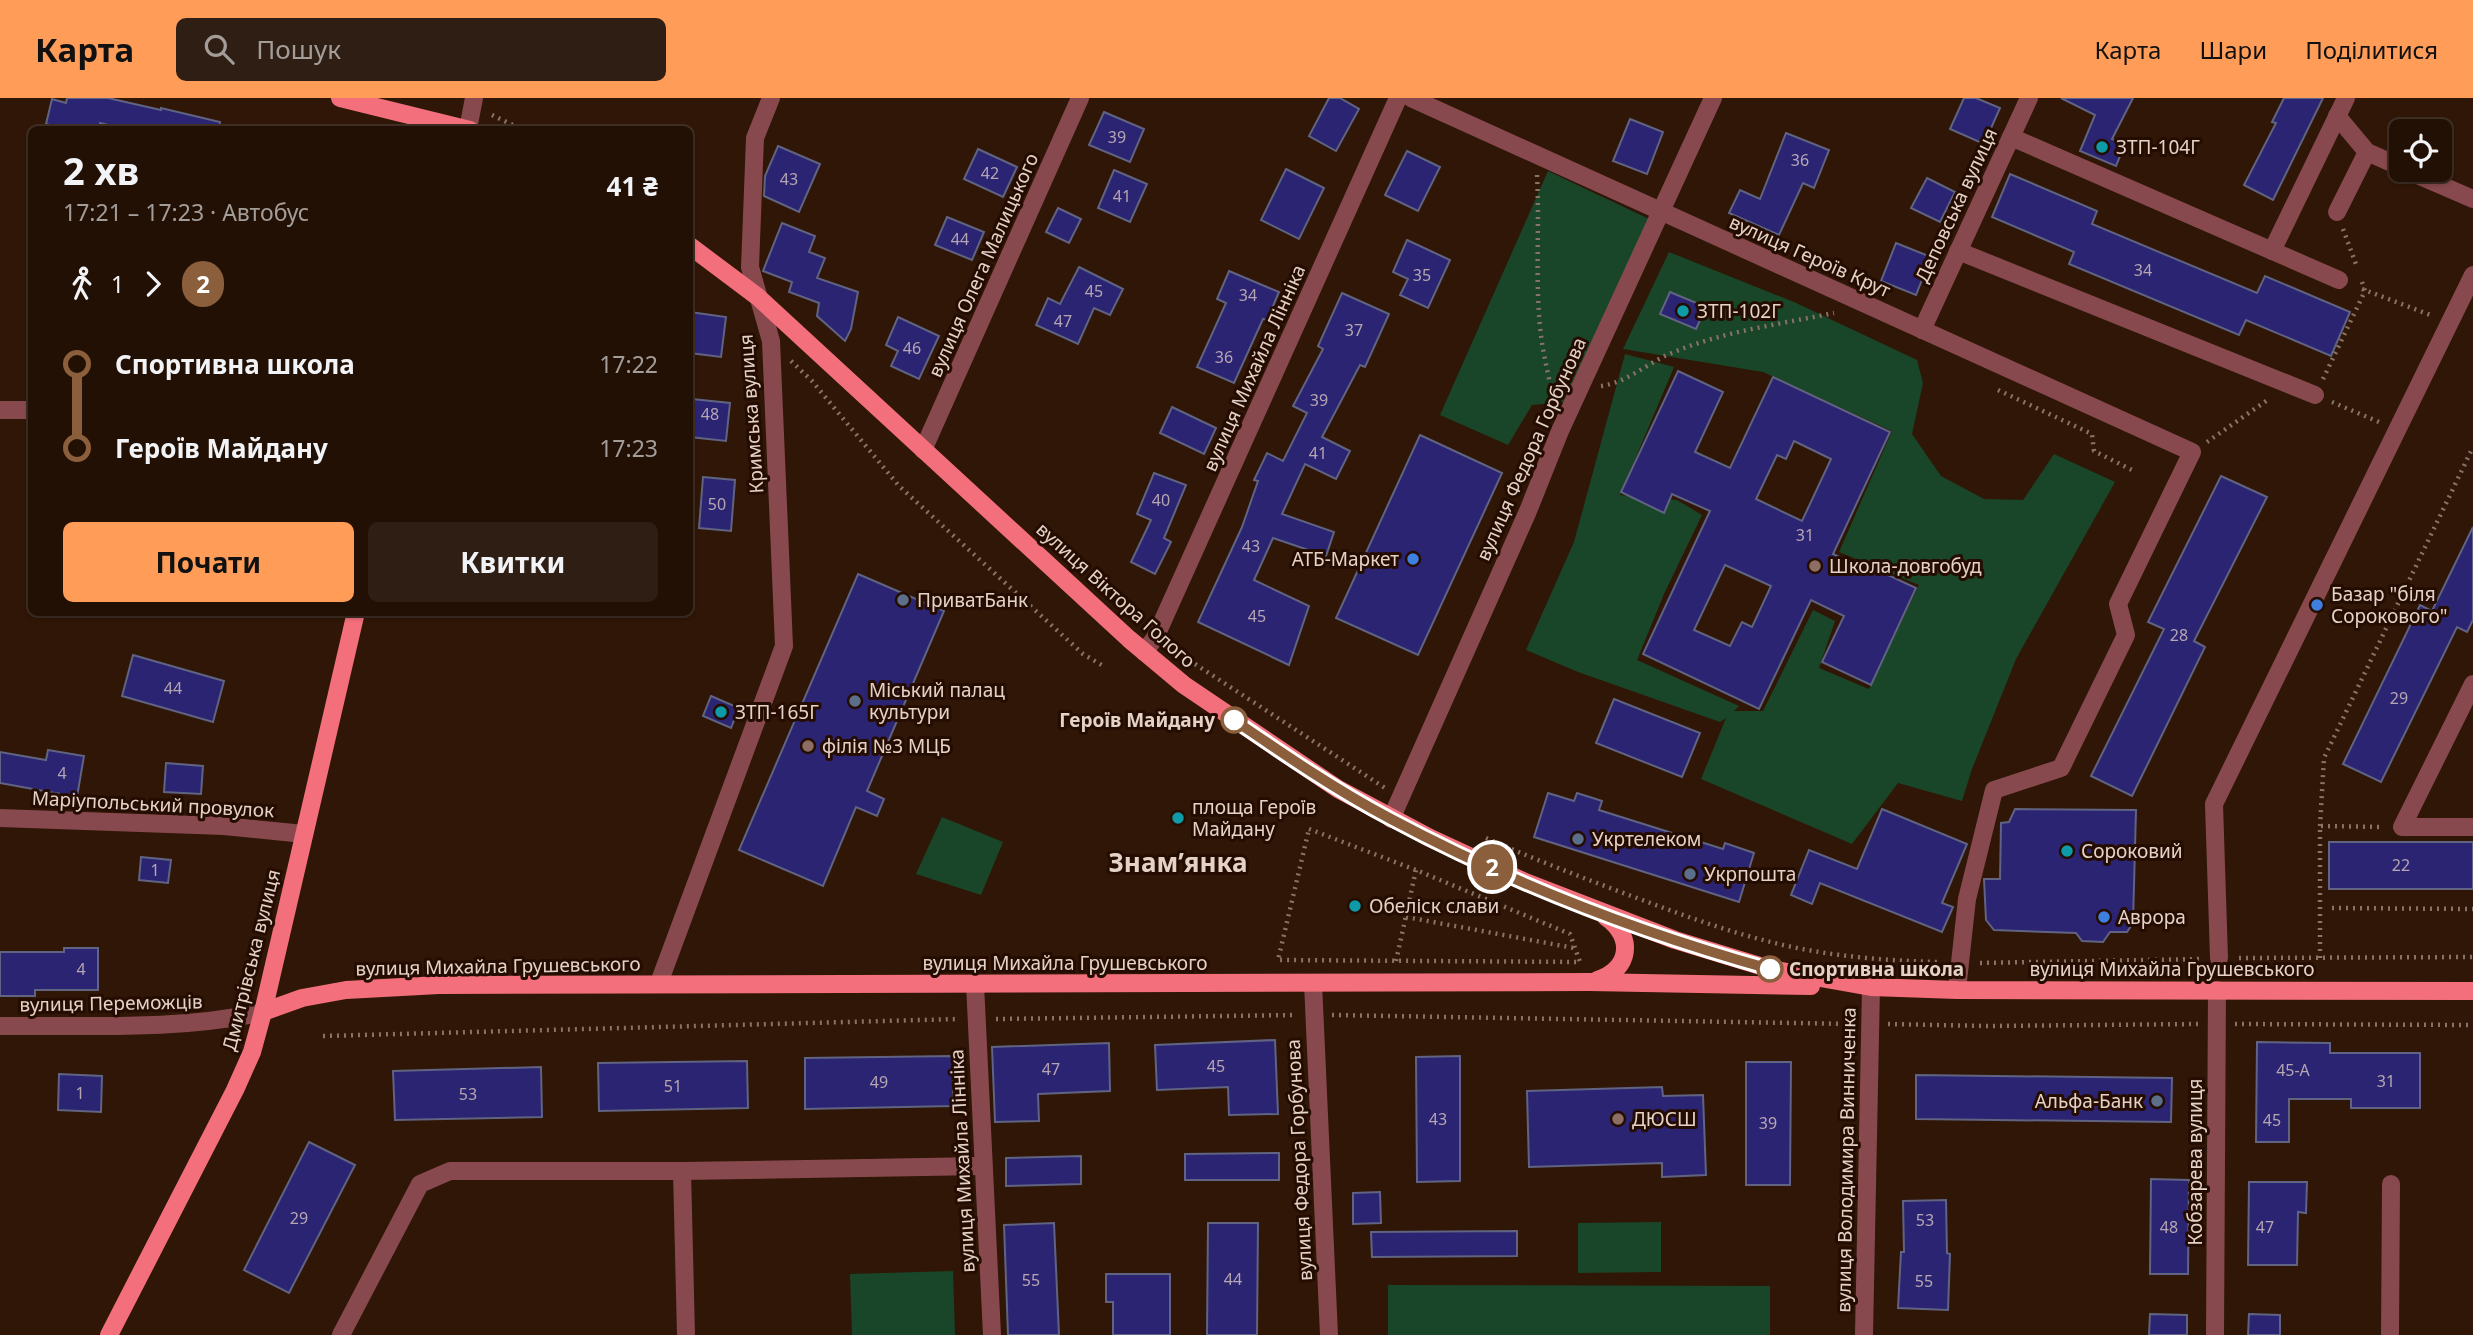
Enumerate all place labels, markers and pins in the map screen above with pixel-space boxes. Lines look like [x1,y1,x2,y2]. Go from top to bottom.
place label: ЗТП-104Г [2116,134,2200,160]
marker: ЗТП-104Г [2094,139,2110,155]
place label: ЗТП-102Г [1697,298,1781,324]
marker: ЗТП-102Г [1675,303,1691,319]
place label: АТБ-Маркет [1292,546,1399,572]
marker: АТБ-Маркет [1405,551,1421,567]
place label: Школа-довгобуд [1829,553,1982,579]
marker: Школа-довгобуд [1807,558,1823,574]
place label: Базар "біля Сорокового" [2331,581,2447,629]
place label: ПриватБанк [917,587,1028,613]
marker: ПриватБанк [895,592,911,608]
marker: Базар "біля Сорокового" [2309,597,2325,613]
place label: Міський палац культури [869,677,1005,725]
marker: Міський палац культури [847,693,863,709]
place label: ЗТП-165Г [735,699,819,725]
marker: ЗТП-165Г [713,704,729,720]
place label: Героїв Майдану [1059,707,1215,733]
marker: Героїв Майдану [1221,707,1247,733]
place label: філія №3 МЦБ [822,733,951,759]
marker: філія №3 МЦБ [800,738,816,754]
place label: площа Героїв Майдану [1192,794,1316,842]
marker: площа Героїв Майдану [1170,810,1186,826]
place label: Укртелеком [1592,826,1701,852]
marker: Укртелеком [1570,831,1586,847]
place label: Сороковий [2081,838,2183,864]
marker: Сороковий [2059,843,2075,859]
place label: Укрпошта [1704,861,1796,887]
marker: Укрпошта [1682,866,1698,882]
place label: Обеліск слави [1369,893,1499,919]
marker: Обеліск слави [1347,898,1363,914]
place label: Аврора [2118,904,2186,930]
marker: Аврора [2096,909,2112,925]
marker: Спортивна школа [1757,956,1783,982]
place label: Спортивна школа [1789,956,1964,982]
place label: Альфа-Банк [2035,1088,2143,1114]
marker: Альфа-Банк [2149,1093,2165,1109]
place label: ДЮСШ [1632,1106,1697,1132]
marker: ДЮСШ [1610,1111,1626,1127]

